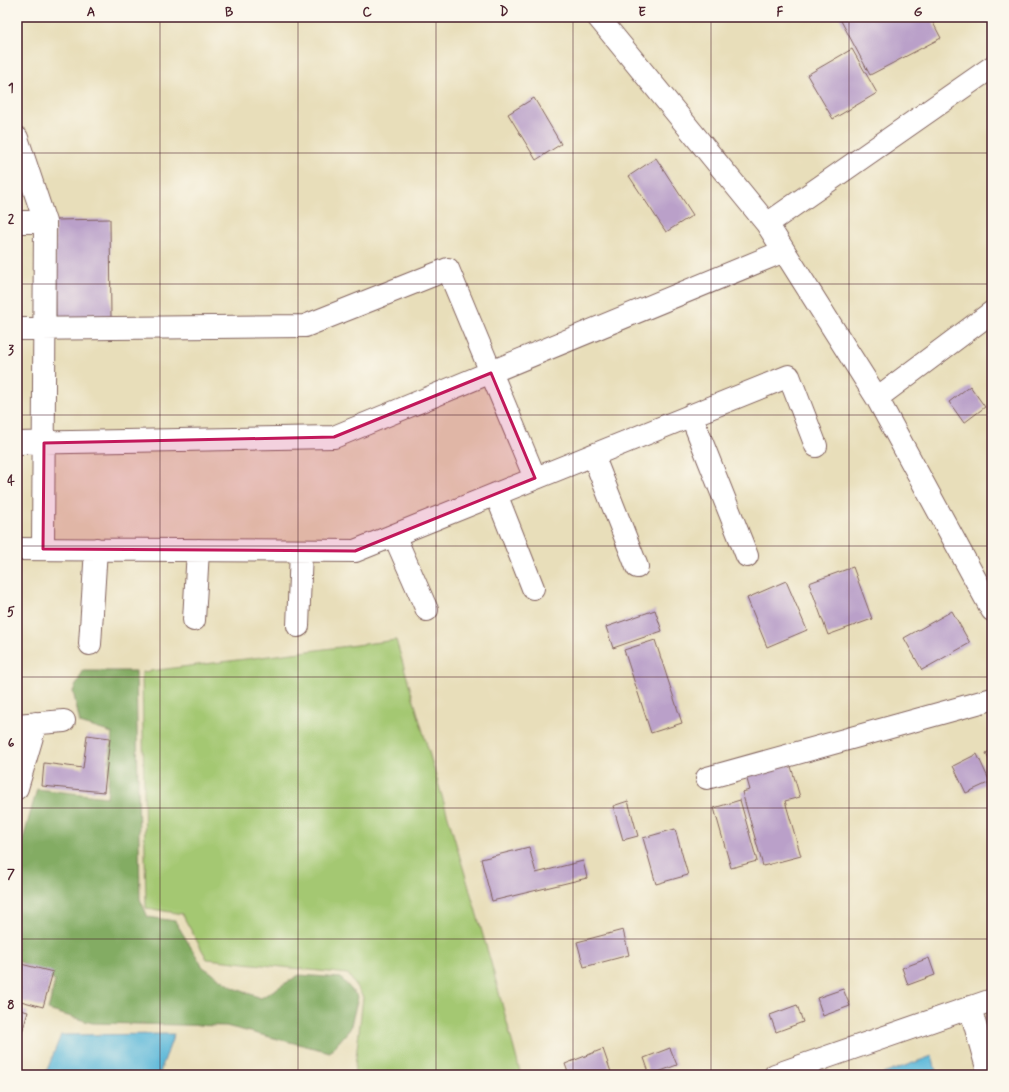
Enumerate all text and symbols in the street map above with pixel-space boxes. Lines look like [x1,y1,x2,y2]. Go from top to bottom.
text: A [87,4,95,21]
text: B [225,4,234,21]
text: C [362,4,372,21]
text: D [500,4,509,21]
text: E [638,4,646,21]
text: F [777,4,784,21]
text: G [914,4,923,21]
text: 1 [8,80,14,97]
text: 2 [8,211,15,228]
text: 3 [8,342,14,359]
text: 4 [7,473,15,490]
text: 5 [7,604,15,621]
text: 6 [8,735,15,752]
text: 7 [7,866,15,883]
text: 8 [7,997,15,1014]

